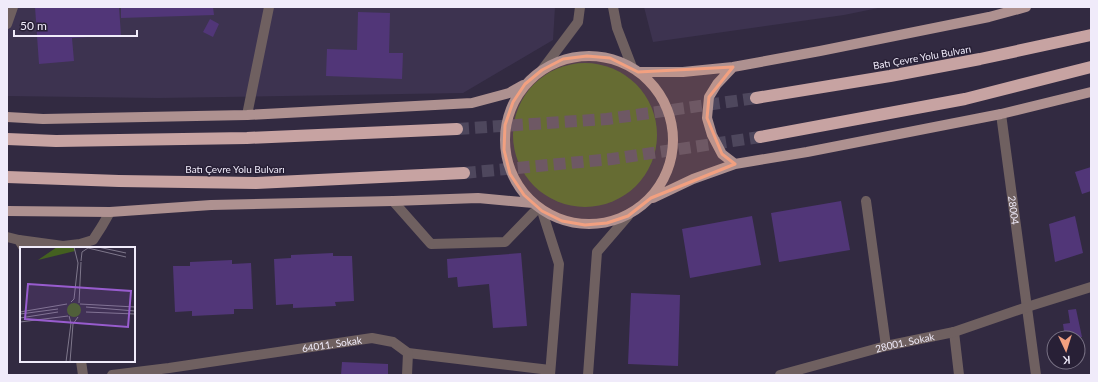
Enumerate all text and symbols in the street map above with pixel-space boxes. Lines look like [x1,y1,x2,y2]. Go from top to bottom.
scale bar [14,12,137,38]
text: 50 m [20,18,47,33]
street label: Batı Çevre Yolu Bulvarı [872,42,972,72]
street label: Batı Çevre Yolu Bulvarı [185,163,285,175]
street label: 28004 [1006,195,1022,226]
inset map [20,247,135,362]
street label: 28001. Sokak [874,330,936,355]
north arrow [1046,330,1086,370]
street label: 64011. Sokak [301,333,363,354]
text: K [1062,354,1071,367]

